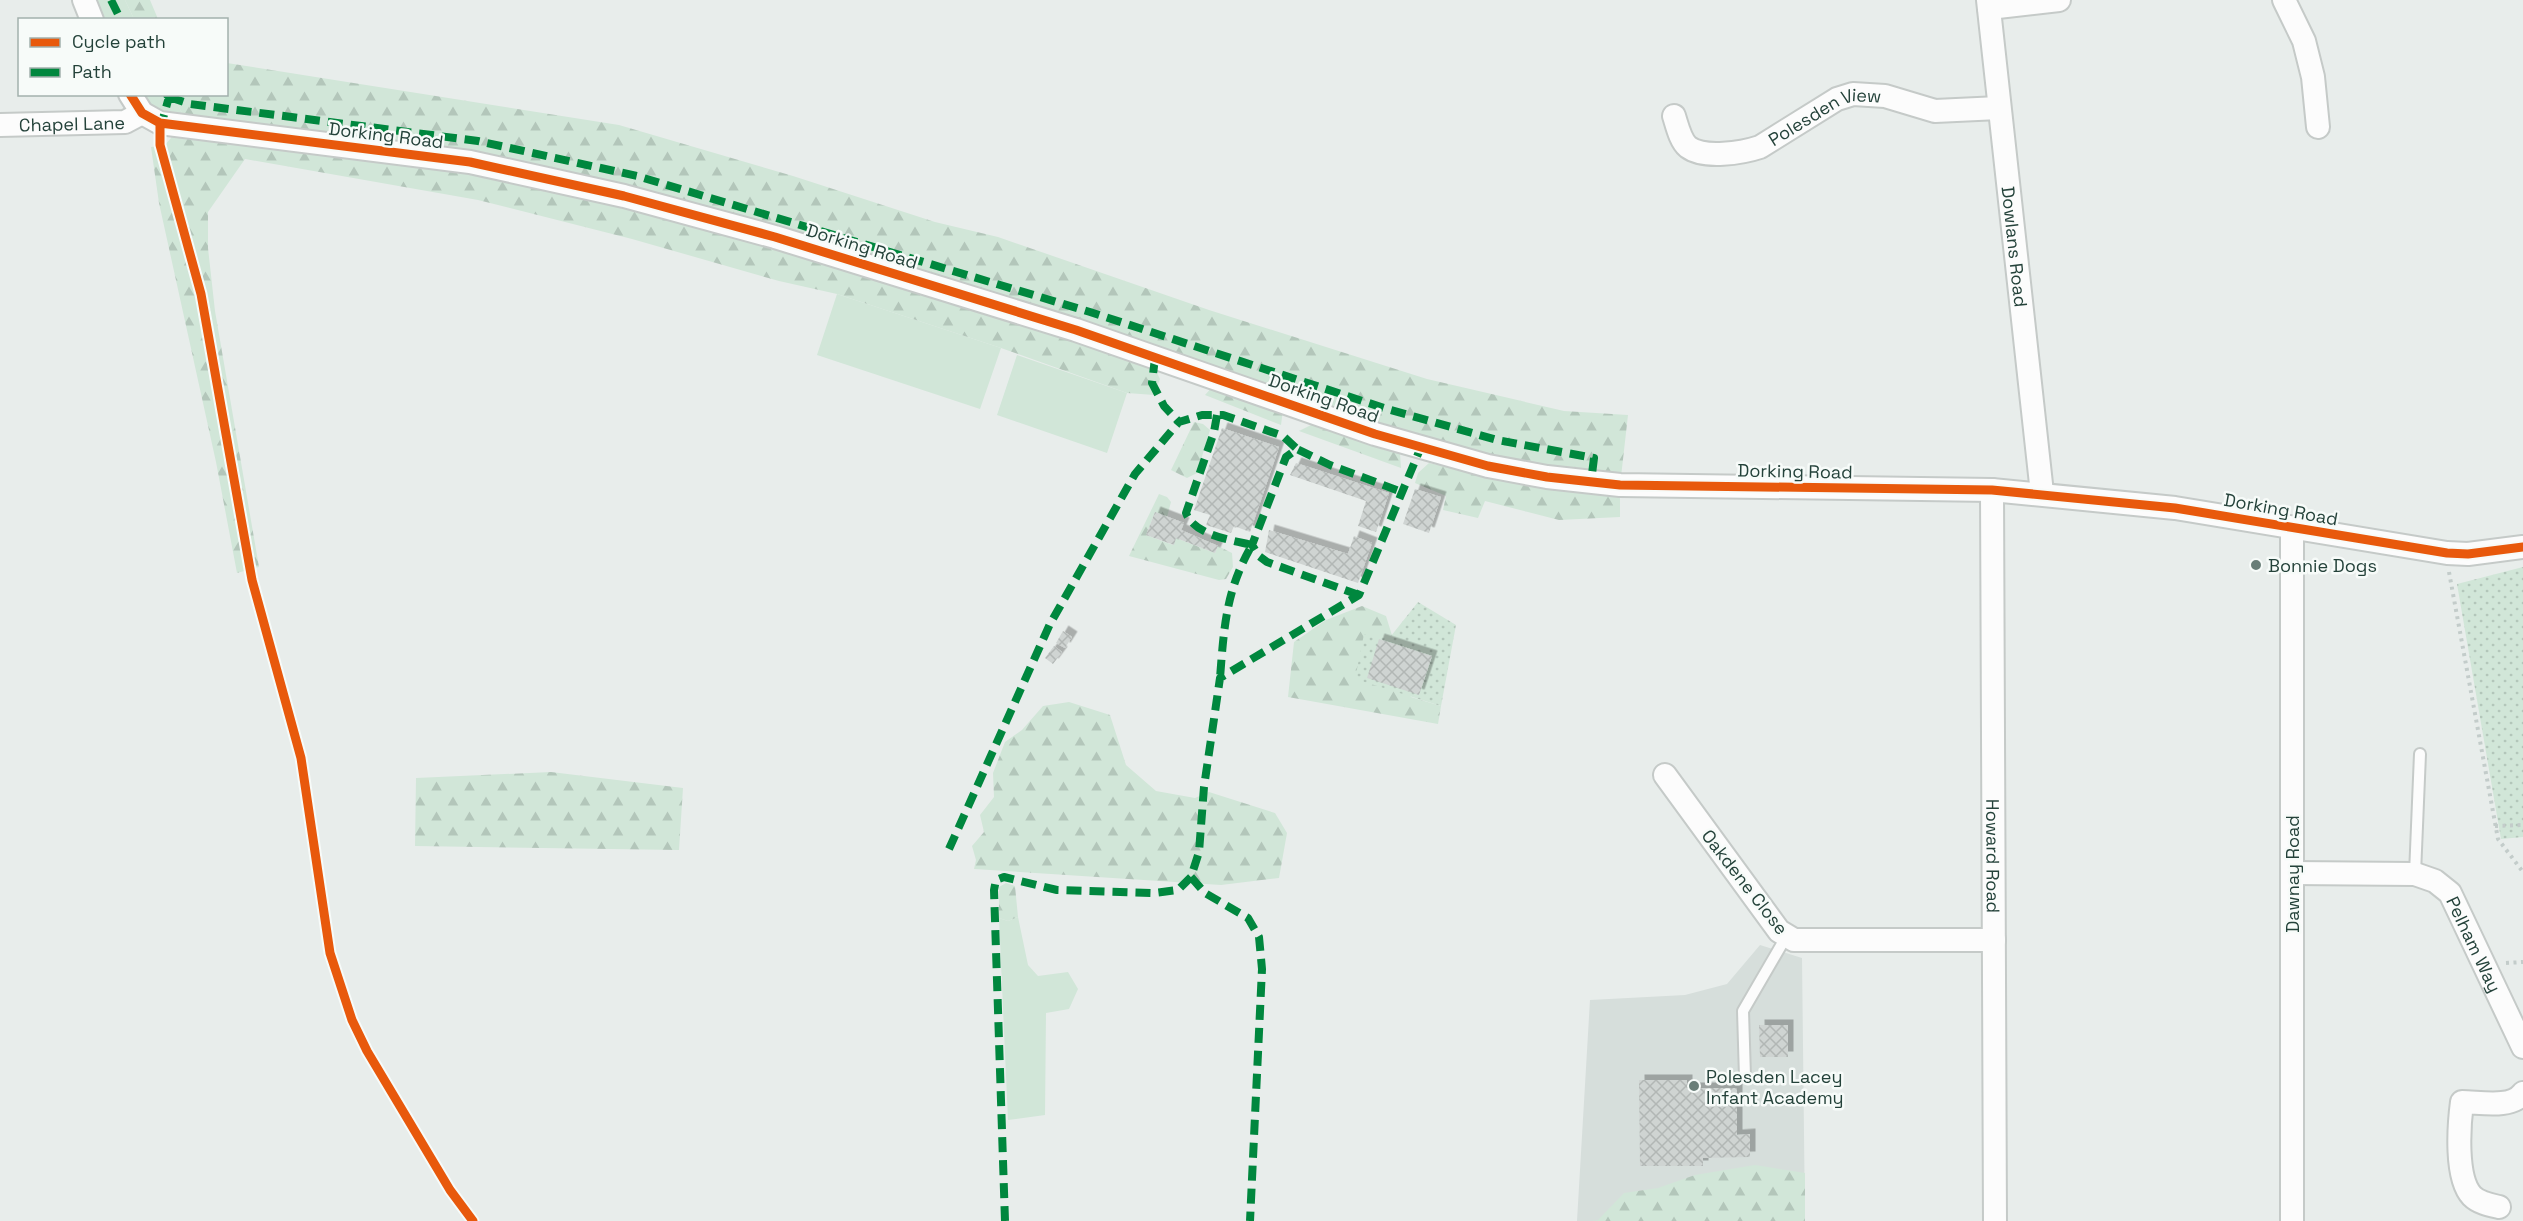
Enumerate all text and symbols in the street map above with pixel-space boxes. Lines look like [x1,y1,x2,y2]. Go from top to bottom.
legend [18,18,228,96]
text: Cycle path [72,30,166,53]
text: Path [72,60,112,83]
street label: Polesden View [1764,82,1882,151]
street label: Chapel Lane [19,111,125,136]
street label: Dorking Road [327,117,445,153]
street label: Dowlans Road [1997,185,2033,308]
street label: Dorking Road [803,218,921,274]
street label: Dorking Road [1266,368,1382,428]
street label: Dorking Road [1737,458,1853,484]
street label: Dorking Road [2222,488,2340,530]
place label: Bonnie Dogs [2268,554,2377,577]
marker: Bonnie Dogs [2249,558,2263,572]
street label: Howard Road [1982,799,2005,913]
street label: Dawnay Road [2281,815,2304,933]
street label: Oakdene Close [1697,825,1793,939]
street label: Pelham Way [2442,892,2507,996]
place label: Polesden Lacey Infant Academy [1706,1065,1844,1109]
marker: Polesden Lacey Infant Academy [1687,1079,1701,1093]

